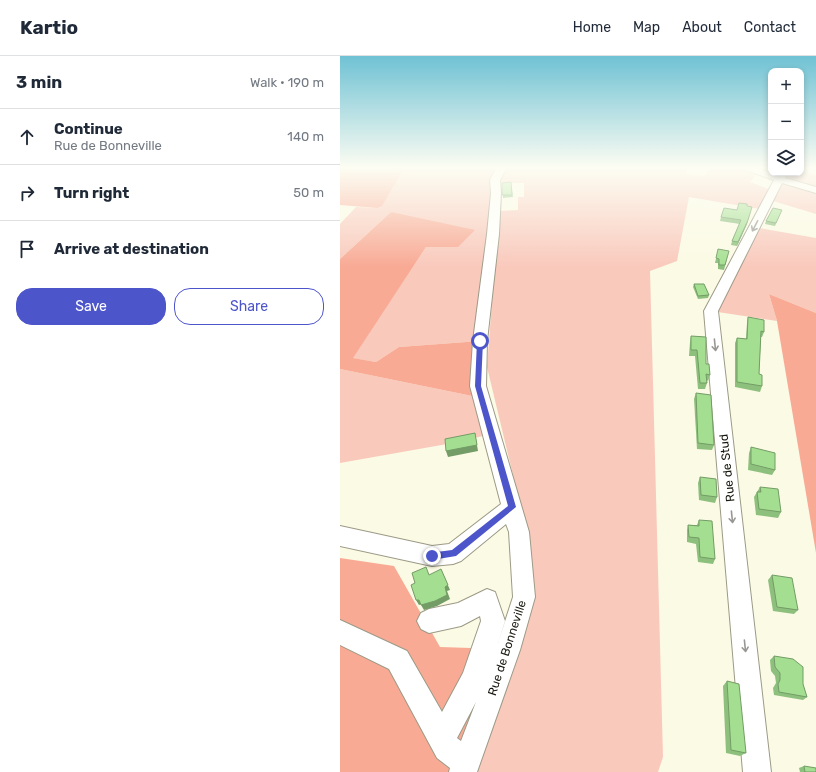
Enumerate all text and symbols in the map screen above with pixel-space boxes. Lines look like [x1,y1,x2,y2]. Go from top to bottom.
text: Kartio [20,16,78,39]
text: Home [573,19,611,36]
text: Map [633,19,660,36]
text: About [682,19,722,36]
text: Contact [744,19,796,36]
map controls [768,68,804,176]
button: + [768,68,804,104]
text: 3 min [16,72,62,92]
text: Walk · 190 m [250,75,324,90]
button: − [768,104,804,140]
text: Continue [54,120,123,138]
icon: ahead [16,126,38,148]
text: 140 m [287,129,324,144]
text: Rue de Bonneville [54,138,162,153]
button: layers [768,140,804,176]
icon: right [16,182,38,204]
text: Turn right [54,184,129,202]
text: 50 m [293,185,324,200]
one-way arrow [751,220,758,232]
icon: arrive [16,238,38,260]
text: Arrive at destination [54,240,209,258]
button: Save [16,288,166,325]
button: Share [174,288,324,325]
route start [471,332,489,350]
one-way arrow [711,339,718,352]
street label: Rue de Stud [716,433,738,503]
one-way arrow [729,510,736,523]
route end [423,547,441,565]
street label: Rue de Bonneville [485,598,529,698]
one-way arrow [742,639,749,652]

